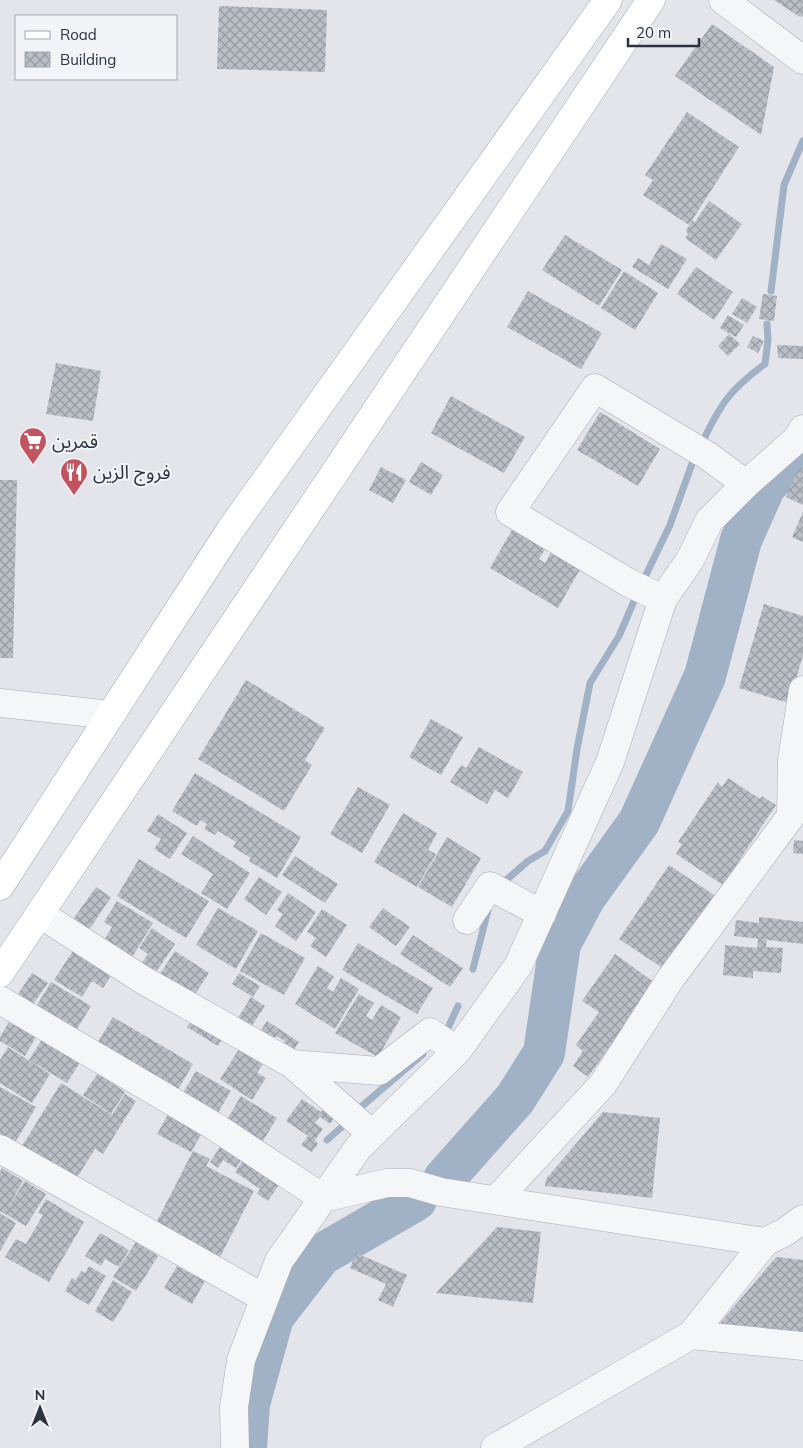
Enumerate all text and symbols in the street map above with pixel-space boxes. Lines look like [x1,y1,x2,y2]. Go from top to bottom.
legend [15,15,178,80]
scale bar [628,15,699,47]
text: 20 m [636,23,671,42]
text: Road [60,25,97,44]
text: Building [60,50,116,69]
supermarket icon: قمرين [18,426,48,465]
place label: قمرين [52,429,98,453]
restaurant icon: فروج الزين [59,457,89,496]
place label: فروج الزين [93,460,171,486]
north arrow [15,1383,65,1433]
text: N [35,1386,45,1404]

